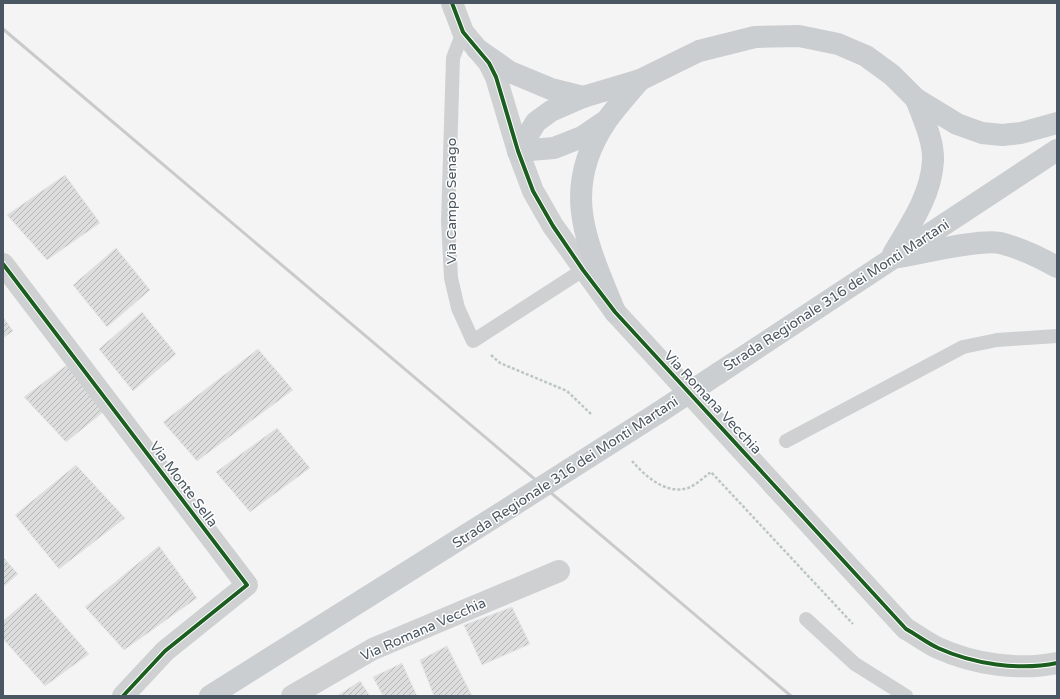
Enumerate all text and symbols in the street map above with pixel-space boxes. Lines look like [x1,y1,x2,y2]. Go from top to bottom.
street label: Via Campo Senago [443,138,460,264]
street label: Strada Regionale 316 dei Monti Martani [720,216,952,375]
street label: Via Romana Vecchia [660,347,765,458]
street label: Strada Regionale 316 dei Monti Martani [449,393,681,552]
street label: Via Monte Sella [146,438,221,531]
street label: Via Romana Vecchia [358,594,489,665]

